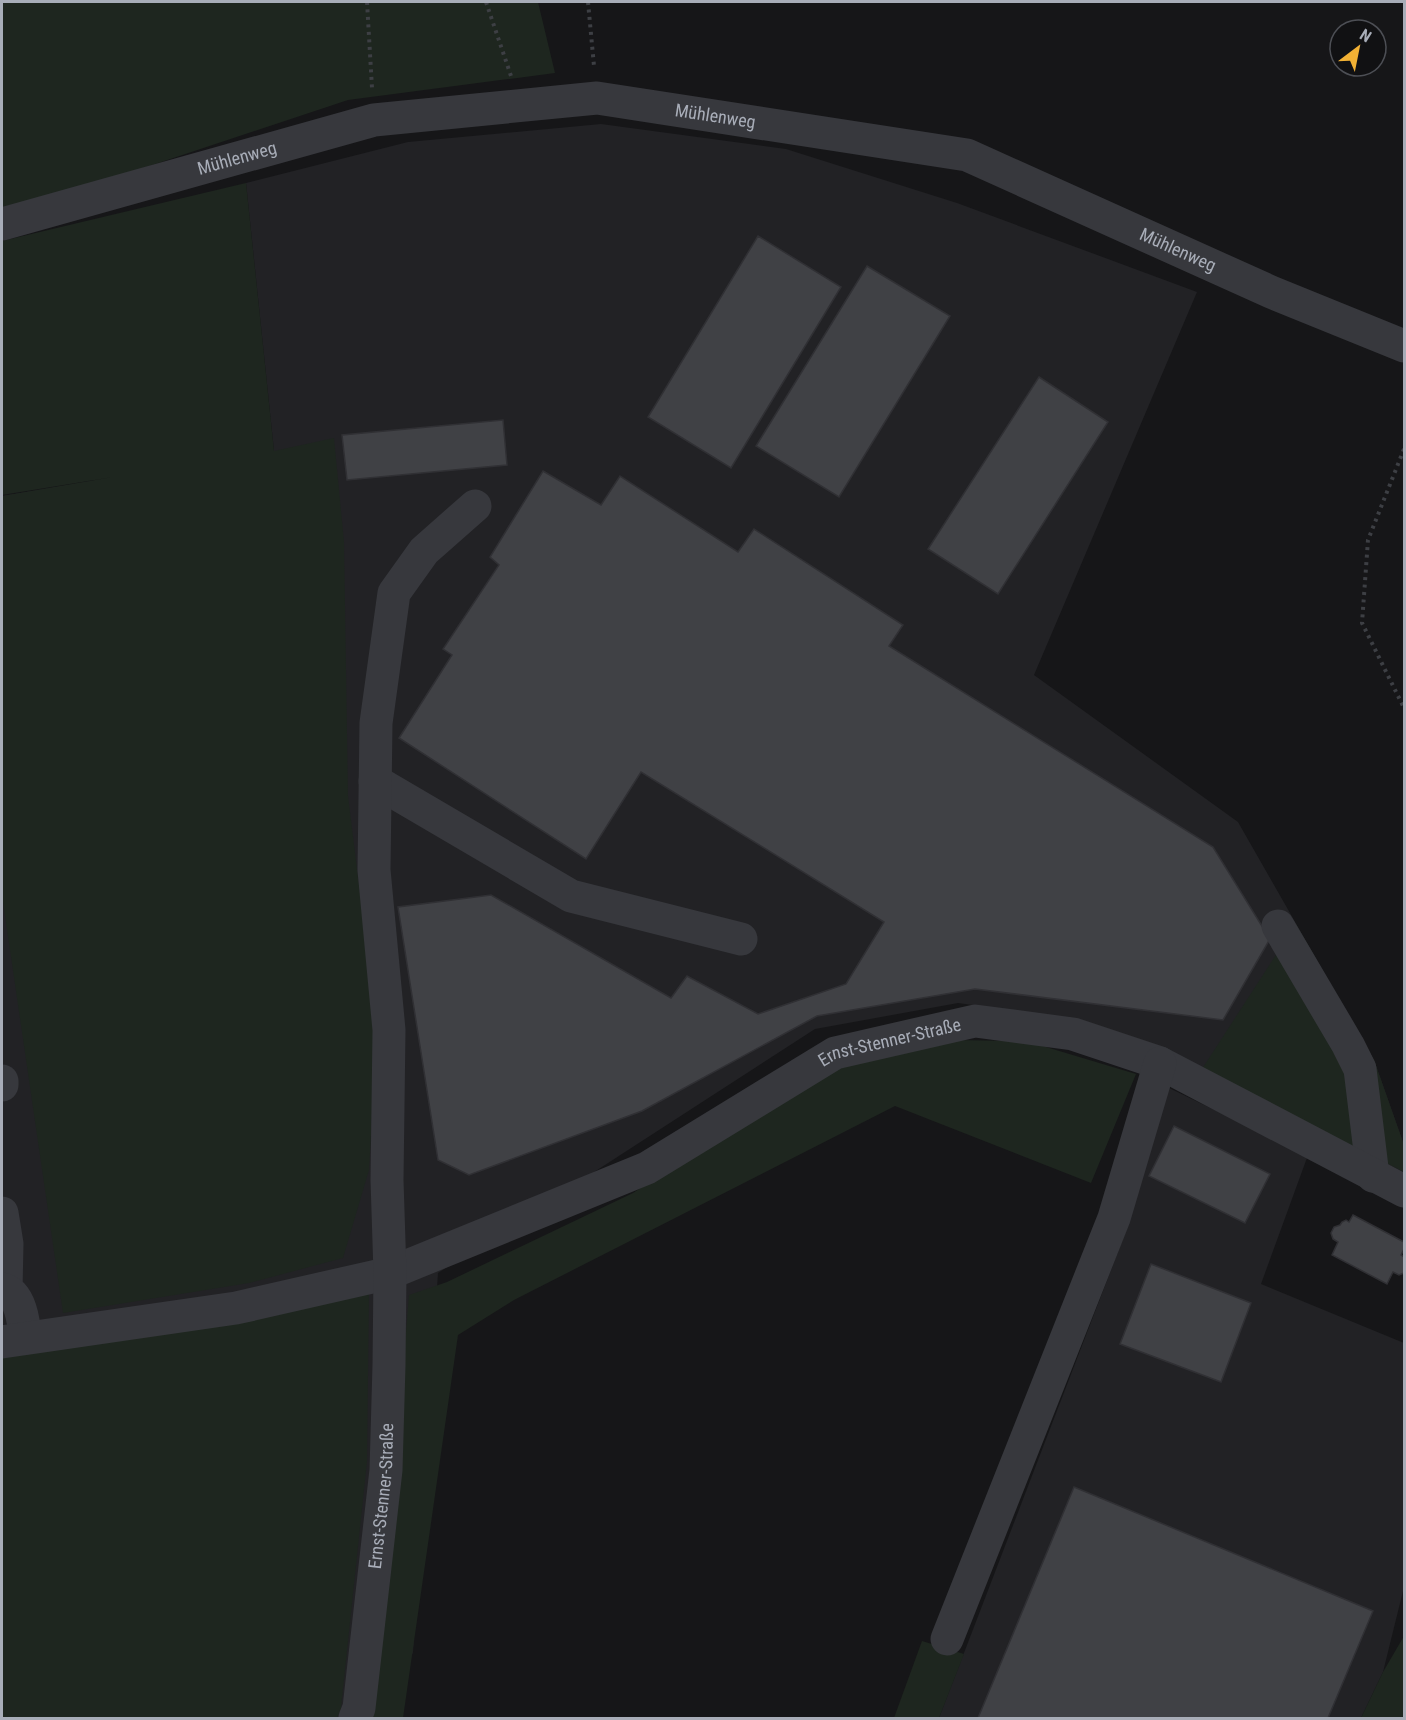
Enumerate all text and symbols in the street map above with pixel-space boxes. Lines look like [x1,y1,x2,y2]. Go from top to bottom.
north arrow [1328,18,1388,78]
text: N [1356,25,1375,46]
street label: Mühlenweg [674,99,757,132]
street label: Mühlenweg [195,137,279,179]
street label: Mühlenweg [1137,223,1219,276]
street label: Ernst-Stenner-Straße [814,1014,963,1071]
street label: Ernst-Stenner-Straße [364,1423,397,1570]

